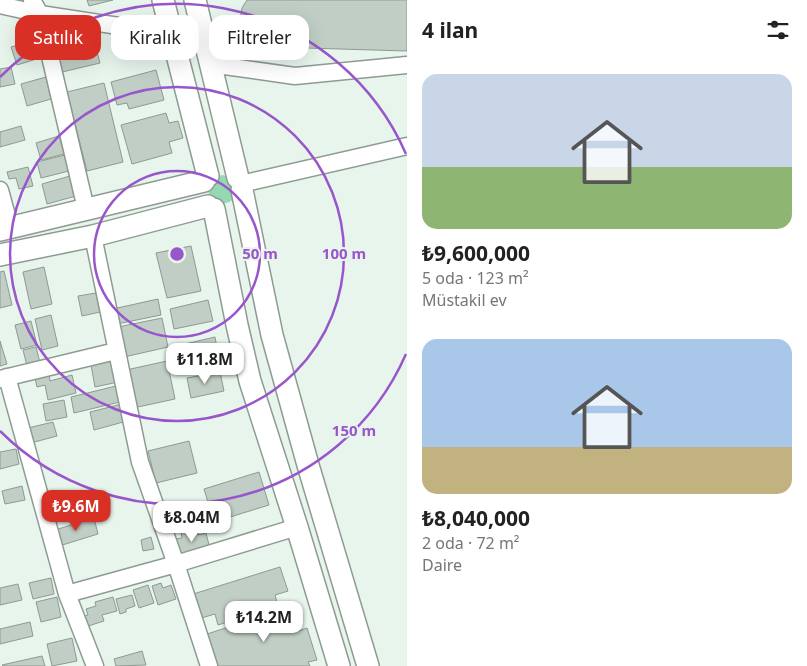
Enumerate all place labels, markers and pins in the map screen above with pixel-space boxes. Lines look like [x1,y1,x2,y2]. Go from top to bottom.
centre of rings [168,245,186,263]
pin: ₺11.8M [164,342,246,385]
pin: ₺9.6M [41,490,111,532]
pin: ₺8.04M [151,500,233,543]
pin: ₺14.2M [223,600,305,643]

